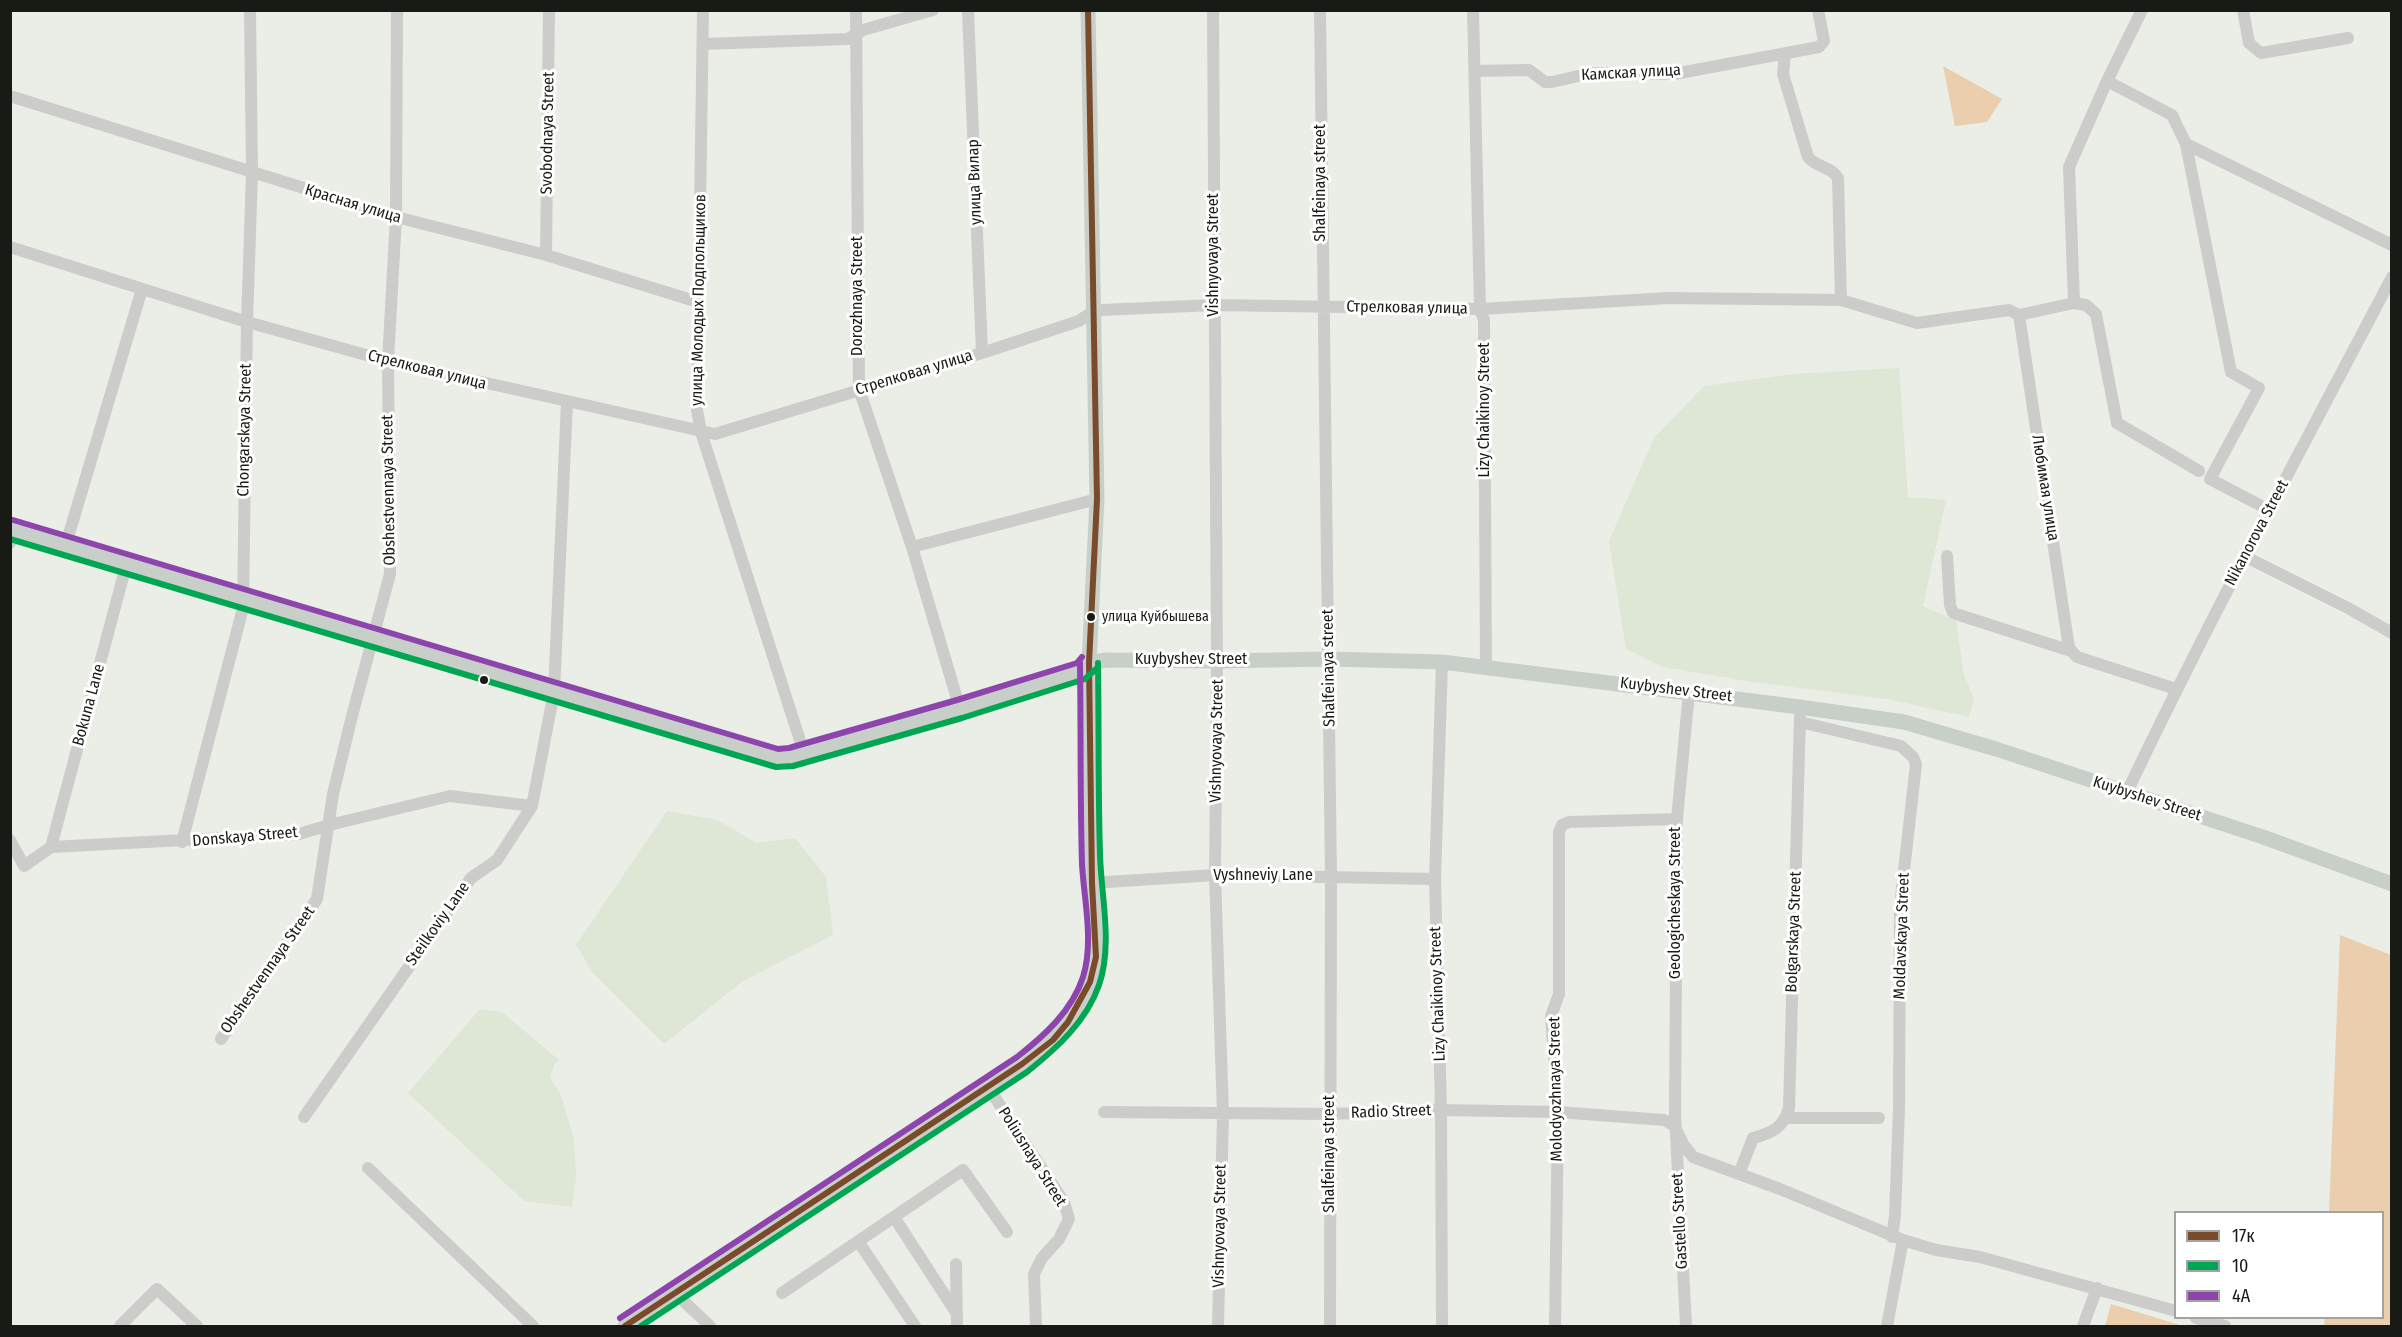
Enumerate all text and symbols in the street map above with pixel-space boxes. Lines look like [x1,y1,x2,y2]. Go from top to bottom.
street label: Камская улица [1581,61,1681,85]
street label: Svobodnaya Street [537,72,559,194]
street label: Shalfeinaya street [1311,124,1331,242]
street label: улица Вилар [964,139,986,225]
street label: Красная улица [303,180,403,228]
street label: Vishnyovaya Street [1204,193,1224,317]
street label: улица Молодых Подпольщиков [688,194,710,406]
street label: Dorozhnaya Street [848,236,868,356]
street label: Стрелковая улица [1346,297,1468,319]
street label: Lizy Chaikinoy Street [1475,342,1495,478]
street label: Стрелковая улица [366,346,488,394]
street label: Стрелковая улица [853,346,975,400]
street label: Chongarskaya Street [234,363,256,497]
street label: Obshestvennaya Street [378,414,400,566]
street label: Любимая улица [2027,434,2063,542]
street label: Nikanorova Street [2221,477,2293,589]
place label: улица Куйбышева [1102,609,1209,625]
street label: Shalfeinaya street [1318,609,1340,727]
marker: улица Куйбышева [1085,611,1097,623]
street label: Kuybyshev Street [1135,650,1247,670]
street label: Bokuna Lane [69,662,109,748]
unlabelled marker [478,674,490,686]
street label: Kuybyshev Street [1619,674,1733,706]
street label: Vishnyovaya Street [1206,679,1228,803]
street label: Kuybyshev Street [2090,772,2204,826]
street label: Donskaya Street [192,823,298,851]
street label: Geologicheskaya Street [1666,827,1686,979]
street label: Vyshneviy Lane [1213,866,1313,886]
street label: Bolgarskaya Street [1782,871,1806,993]
street label: Moldavskaya Street [1890,872,1914,1000]
street label: Steilkoviy Lane [402,878,474,970]
street label: Obshestvennaya Street [217,903,319,1037]
street label: Lizy Chaikinoy Street [1426,926,1450,1062]
street label: Molodyozhnaya Street [1545,1016,1567,1162]
street label: Shalfeinaya street [1320,1095,1340,1213]
street label: Radio Street [1350,1101,1432,1123]
street label: Poliusnaya Street [994,1104,1070,1210]
street label: Vishnyovaya Street [1209,1164,1231,1288]
street label: Gastello Street [1668,1172,1692,1270]
legend [2174,1211,2384,1319]
text: 17к [2232,1225,2255,1247]
text: 10 [2232,1255,2248,1277]
text: 4А [2232,1285,2250,1307]

